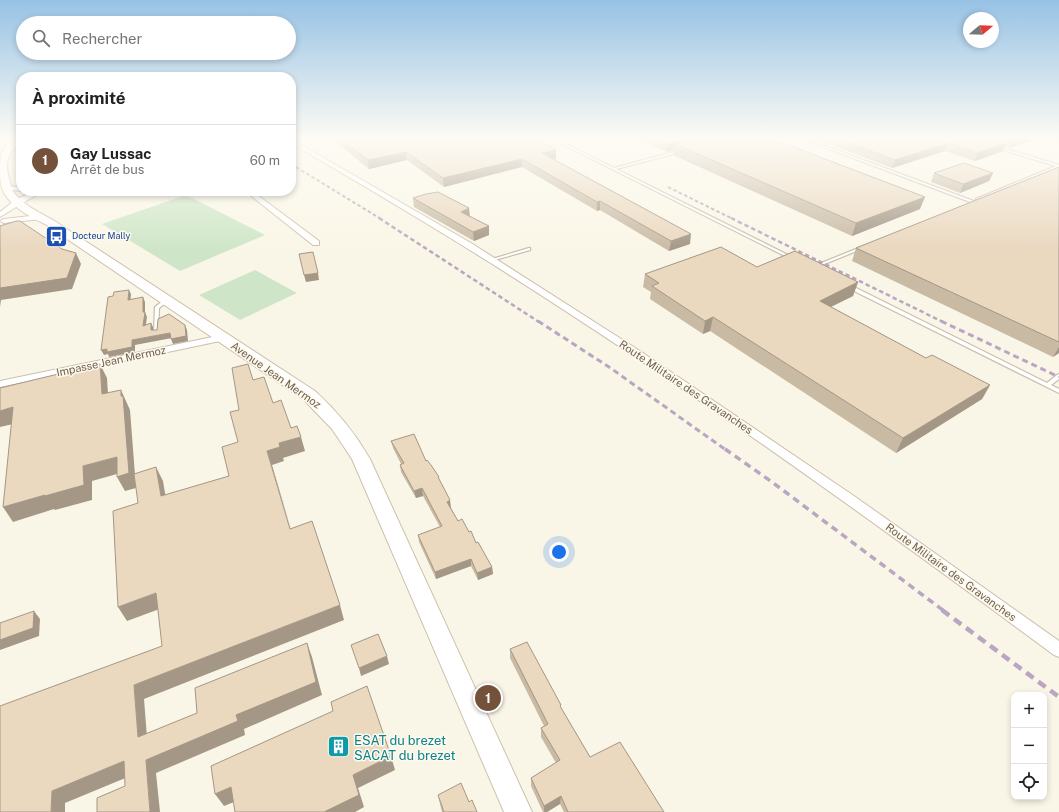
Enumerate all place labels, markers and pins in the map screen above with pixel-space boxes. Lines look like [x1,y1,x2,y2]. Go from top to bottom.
bus stop icon: Docteur Mally [44,223,70,249]
place label: Docteur Mally [72,230,131,241]
pin: 1 [475,683,501,713]
place label: ESAT du brezet SACAT du brezet [354,733,456,763]
building icon: ESAT du brezet SACAT du brezet [325,734,351,760]

